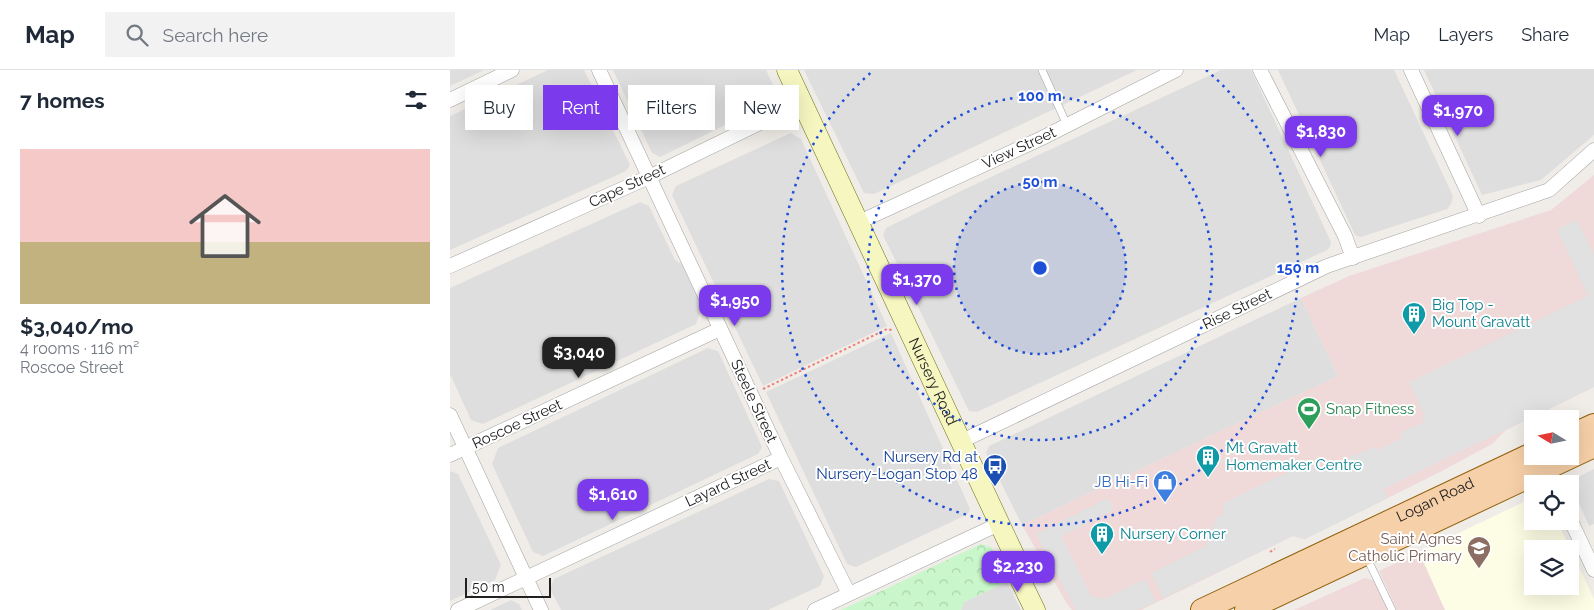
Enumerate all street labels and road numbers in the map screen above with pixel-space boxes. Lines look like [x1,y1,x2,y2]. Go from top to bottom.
street label: View Street [979,123,1059,173]
street label: Cape Street [586,161,668,211]
street label: Rise Street [1200,285,1274,333]
street label: Nursery Road [905,335,961,428]
street label: Steele Street [727,357,781,445]
street label: Roscoe Street [469,395,565,453]
street label: Layard Street [682,455,774,511]
street label: Logan Road [1394,474,1477,526]

